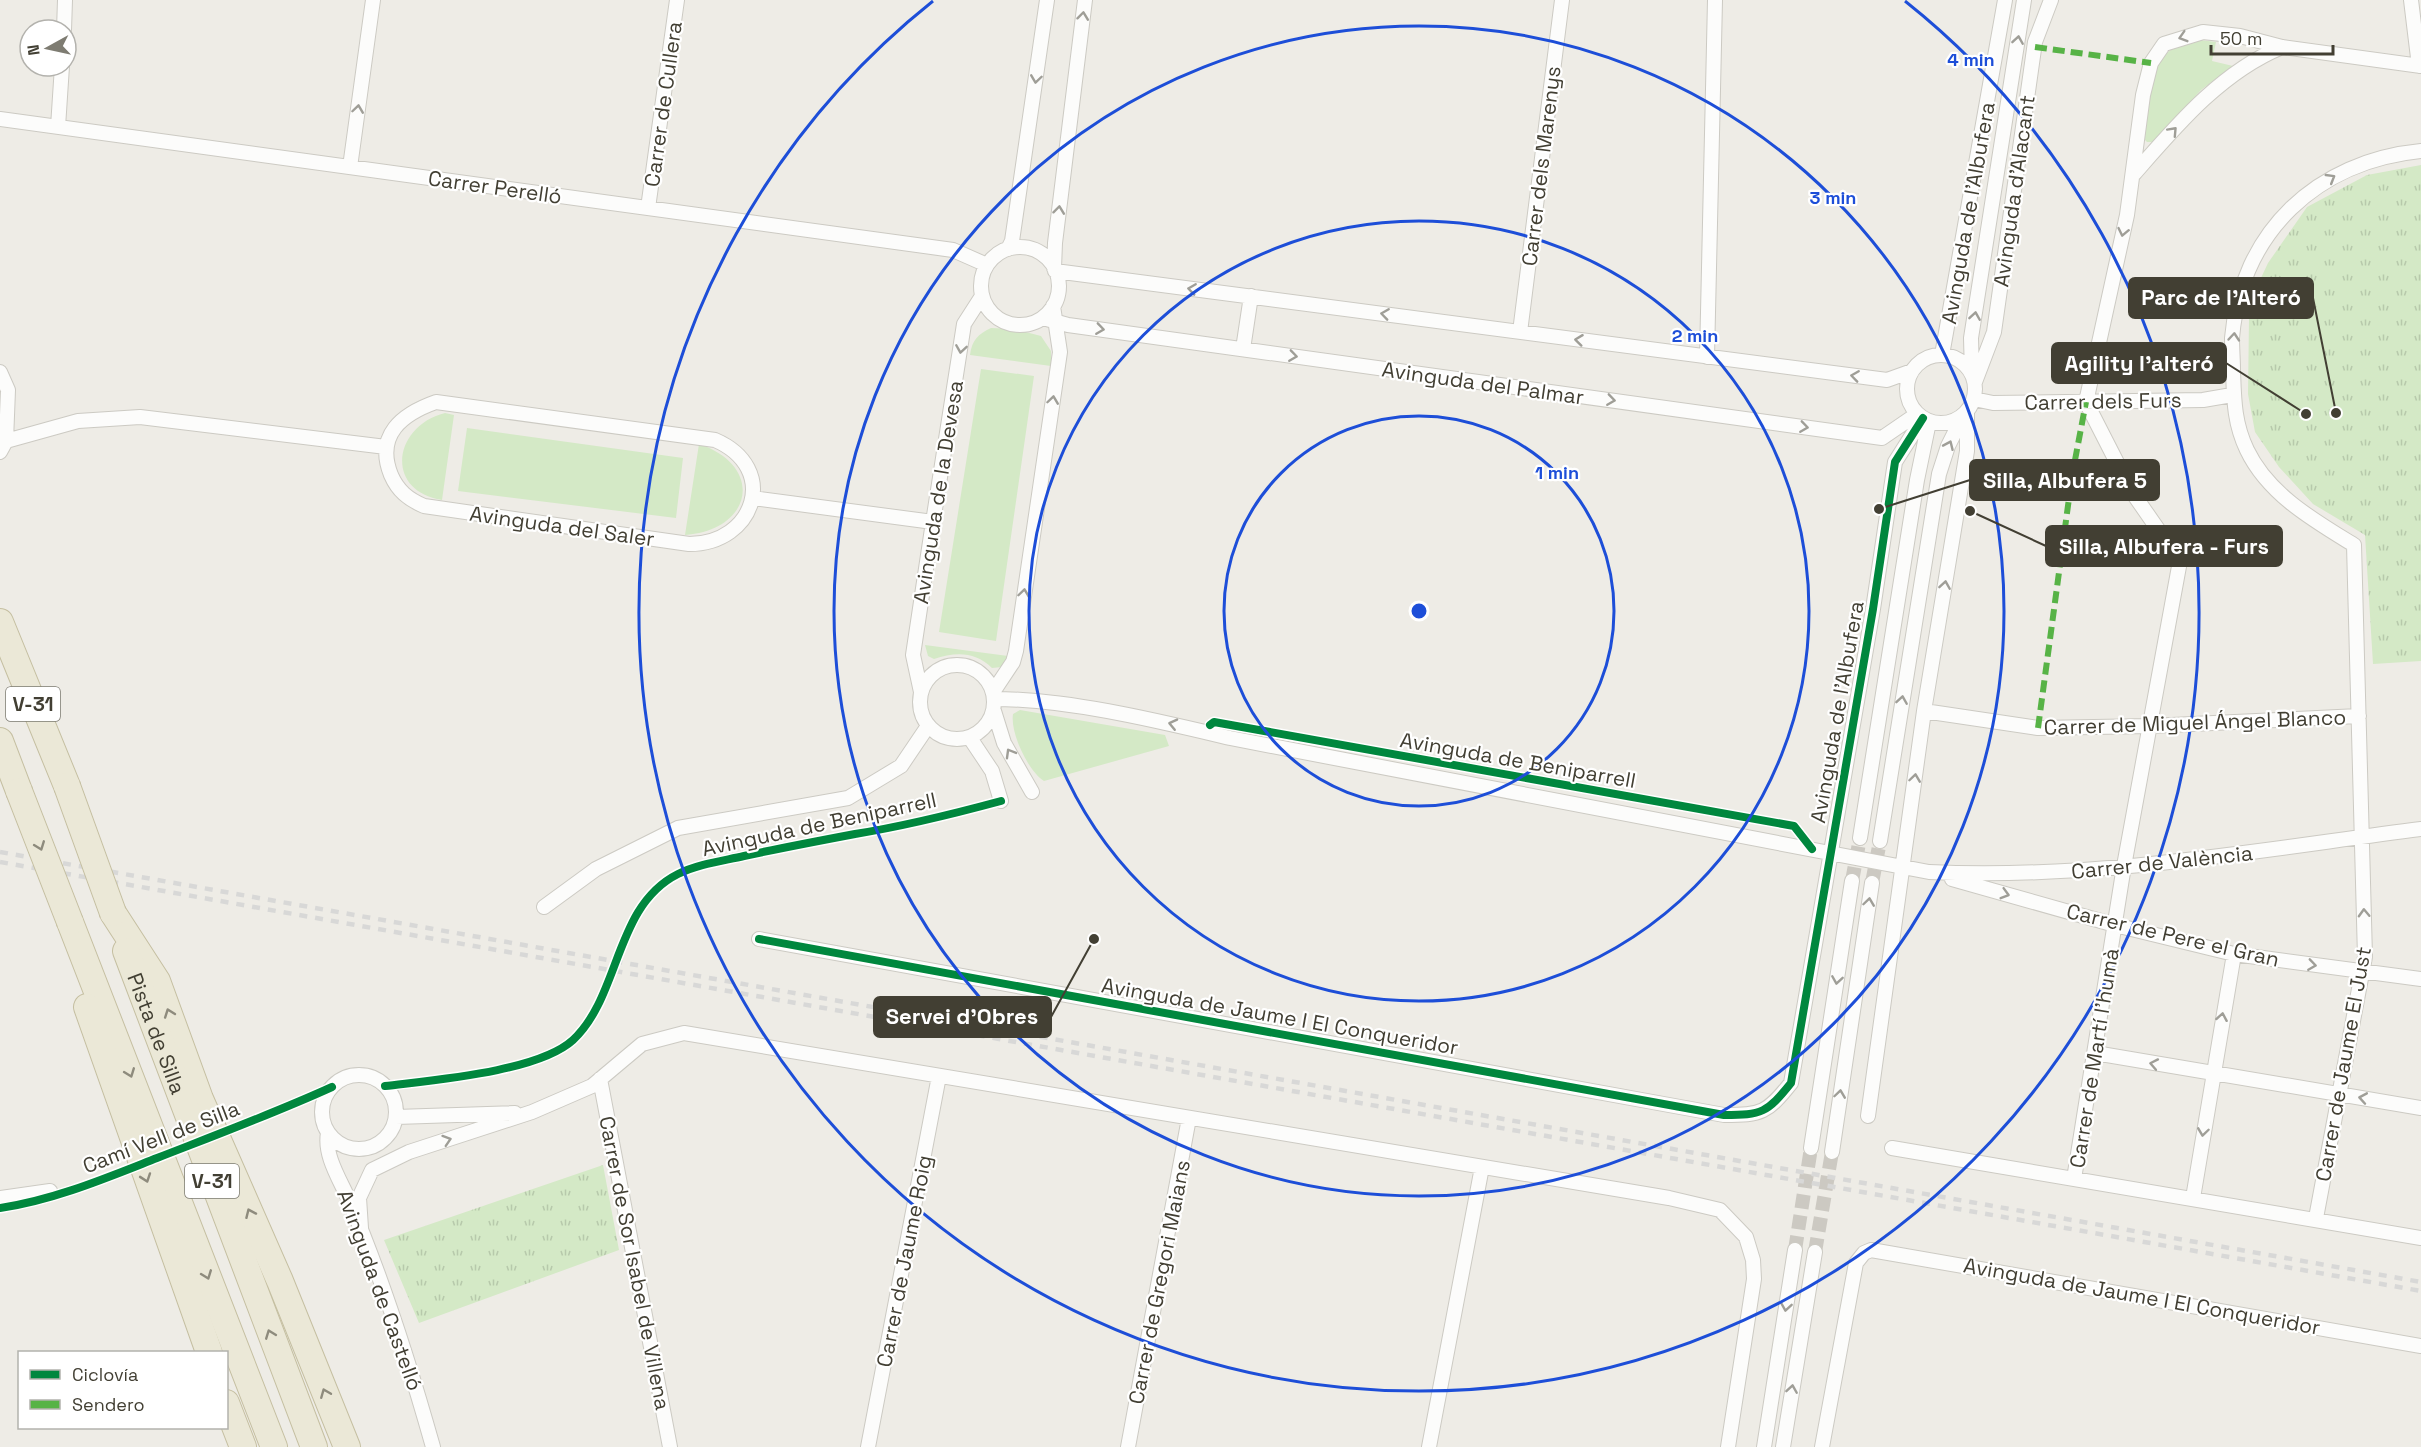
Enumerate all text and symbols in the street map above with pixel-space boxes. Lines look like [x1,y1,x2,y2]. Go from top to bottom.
one-way arrow [1076,12,1089,21]
north arrow [18,18,78,78]
scale bar [2211,18,2332,56]
street label: Carrer de Cullera [638,20,688,188]
text: 50 m [2220,27,2262,50]
one-way arrow [2178,30,2189,42]
one-way arrow [2011,36,2024,46]
text: N [22,43,45,57]
text: 4 min [1947,48,1995,71]
street label: Carrer dels Marenys [1515,65,1567,267]
one-way arrow [1030,74,1042,83]
street label: Avinguda d'Alacant [1987,93,2041,289]
street label: Avinguda de l'Albufera [1935,100,2001,326]
one-way arrow [351,105,364,114]
one-way arrow [2166,127,2177,137]
street label: Carrer Perelló [426,164,564,210]
one-way arrow [2325,174,2335,185]
text: 3 min [1810,186,1856,209]
one-way arrow [1052,205,1065,215]
one-way arrow [2117,227,2130,237]
callout: Parc de l'Alteró [2129,278,2313,318]
one-way arrow [1187,283,1197,295]
text: Parc de l'Alteró [2141,283,2301,311]
one-way arrow [1381,309,1390,321]
one-way arrow [1968,311,1980,320]
one-way arrow [1096,323,1105,335]
text: 2 min [1672,324,1718,347]
one-way arrow [2227,333,2240,342]
one-way arrow [1574,334,1583,346]
callout: Agility l'alteró [2052,343,2226,383]
one-way arrow [955,344,967,353]
text: Agility l'alteró [2064,349,2214,377]
one-way arrow [1289,350,1298,362]
street label: Avinguda del Palmar [1380,355,1586,411]
one-way arrow [1851,371,1860,383]
street label: Avinguda de la Devesa [907,378,969,606]
street label: Carrer dels Furs [2024,386,2182,416]
one-way arrow [1607,394,1616,406]
one-way arrow [1047,395,1059,404]
one-way arrow [1800,420,1809,433]
one-way arrow [1941,440,1953,451]
callout: Silla, Albufera 5 [1970,460,2159,500]
text: 1 min [1535,461,1579,484]
text: Silla, Albufera 5 [1983,466,2147,494]
street label: Avinguda del Saler [468,500,656,552]
callout: Silla, Albufera - Furs [2046,526,2282,566]
text: Silla, Albufera - Furs [2059,532,2269,560]
one-way arrow [1938,581,1951,591]
one-way arrow [1018,588,1030,597]
street label: Avinguda de l'Albufera [1804,599,1870,825]
centre of rings [1409,601,1429,621]
road number: V-31 [6,687,60,721]
one-way arrow [1896,695,1908,705]
street label: Carrer de Miguel Ángel Blanco [2043,703,2347,741]
one-way arrow [1169,719,1179,732]
street label: Avinguda de Beniparrell [1398,726,1638,794]
one-way arrow [1006,749,1017,759]
one-way arrow [1909,773,1921,782]
street label: Avinguda de Beniparrell [699,786,939,862]
one-way arrow [33,839,45,850]
street label: Carrer de València [2070,839,2254,885]
one-way arrow [2000,887,2010,899]
one-way arrow [1862,897,1875,907]
street label: Carrer de Pere el Gran [2064,897,2282,973]
one-way arrow [2358,908,2371,917]
street label: Carrer de Jaume El Just [2309,944,2377,1184]
street label: Carrer de Martí l'humà [2063,946,2125,1170]
one-way arrow [2308,959,2317,971]
street label: Pista de Silla [122,969,192,1098]
street label: Avinguda de Jaume I El Conqueridor [1099,971,1461,1061]
one-way arrow [1832,975,1844,985]
callout: Servei d'Obres [874,997,1051,1037]
text: Servei d'Obres [886,1002,1038,1030]
one-way arrow [163,1008,176,1019]
one-way arrow [2215,1012,2228,1022]
one-way arrow [2149,1058,2159,1071]
one-way arrow [123,1067,135,1078]
one-way arrow [1834,1090,1846,1099]
one-way arrow [2359,1092,2369,1105]
street label: Camí Vell de Silla [79,1095,243,1179]
street label: Carrer de Sor Isabel de Villena [593,1114,677,1412]
one-way arrow [2197,1127,2209,1137]
one-way arrow [441,1135,452,1147]
street label: Carrer de Jaume Roig [870,1153,938,1369]
street label: Carrer de Gregori Maians [1122,1158,1196,1406]
road number: V-31 [185,1164,239,1198]
one-way arrow [139,1172,152,1183]
street label: Avinguda de Castelló [331,1186,429,1394]
one-way arrow [245,1208,257,1219]
street label: Avinguda de Jaume I El Conqueridor [1961,1251,2323,1341]
one-way arrow [200,1269,212,1280]
one-way arrow [1780,1302,1793,1312]
one-way arrow [264,1329,277,1340]
legend [18,1351,228,1429]
text: Ciclovía [72,1363,138,1386]
one-way arrow [1786,1385,1798,1394]
one-way arrow [320,1388,332,1399]
text: Sendero [72,1393,145,1416]

